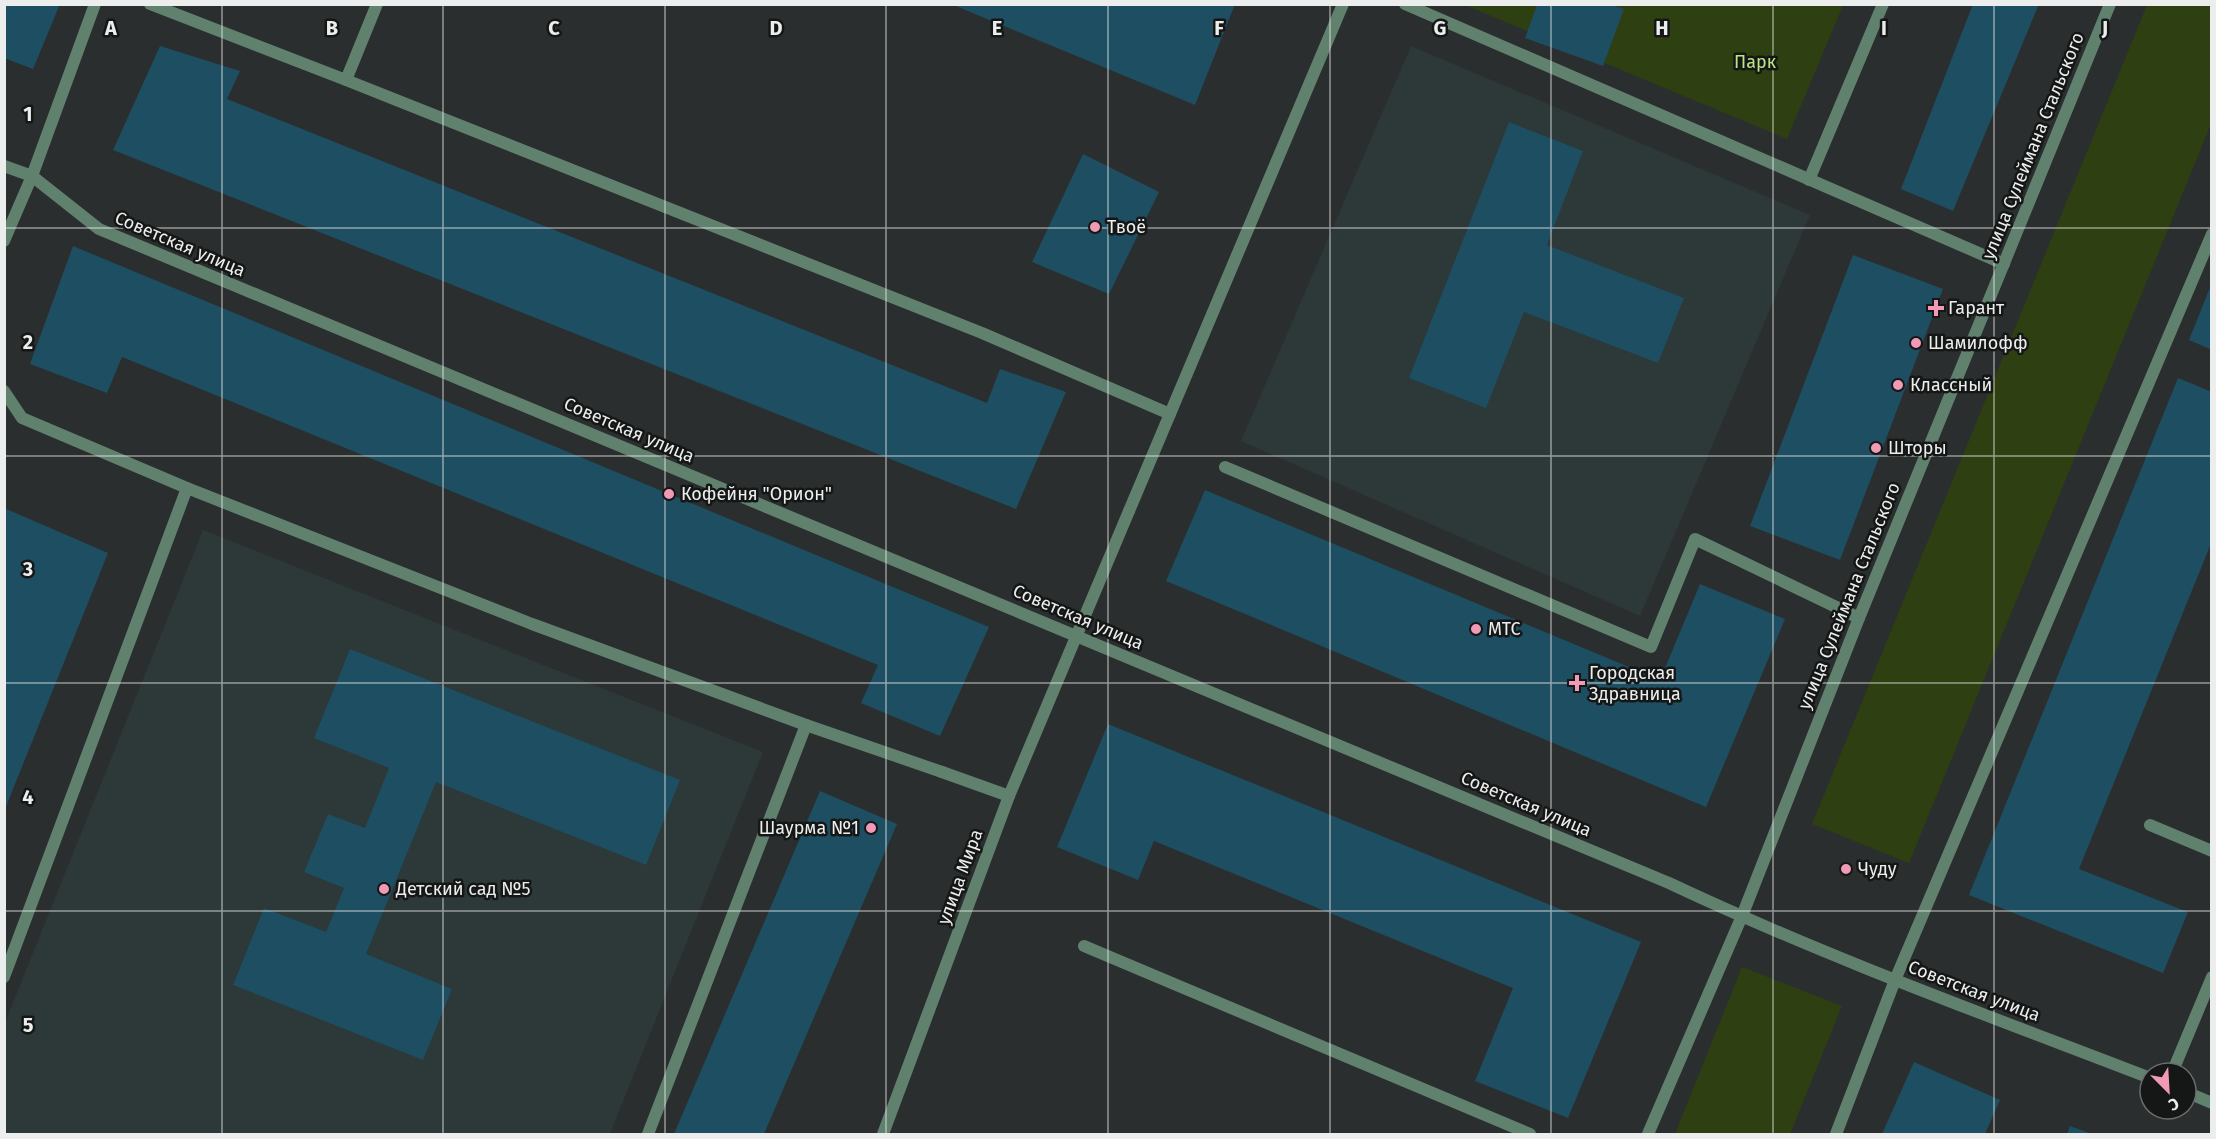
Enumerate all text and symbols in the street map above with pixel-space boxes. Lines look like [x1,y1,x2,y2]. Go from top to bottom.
text: A [104,16,118,40]
text: B [326,16,338,40]
text: C [548,16,560,40]
text: D [769,16,783,40]
text: E [992,16,1002,40]
text: F [1214,16,1224,40]
text: G [1434,16,1446,40]
text: H [1655,16,1669,40]
text: I [1881,16,1887,40]
text: J [2101,16,2108,40]
street label: улица Сулеймана Стальского [1977,29,2089,263]
park label: Парк [1734,51,1777,73]
text: 1 [23,102,33,126]
street label: Советская улица [111,207,249,281]
place label: Твоё [1107,216,1146,238]
marker: Твоё [1088,220,1102,234]
place label: Гарант [1948,297,2005,319]
marker: Гарант [1929,301,1943,315]
text: 2 [23,330,33,354]
place label: Шамилофф [1928,332,2028,354]
marker: Шамилофф [1909,336,1923,350]
place label: Классный [1910,374,1992,396]
marker: Классный [1891,378,1905,392]
street label: Советская улица [560,393,698,467]
place label: Шторы [1888,437,1947,459]
marker: Шторы [1869,441,1883,455]
street label: улица Сулеймана Стальского [1793,479,1905,713]
place label: Кофейня "Орион" [681,483,832,505]
marker: Кофейня "Орион" [662,487,676,501]
text: 3 [22,557,33,581]
street label: Советская улица [1009,580,1147,654]
place label: МТС [1488,618,1521,640]
marker: МТС [1469,622,1483,636]
place label: Городская Здравница [1589,662,1681,705]
marker: Городская Здравница [1570,676,1584,690]
street label: Советская улица [1457,767,1595,841]
text: 4 [22,785,34,809]
place label: Шаурма №1 [759,817,859,839]
marker: Шаурма №1 [864,821,878,835]
street label: улица Мира [933,826,987,928]
place label: Чуду [1858,858,1897,880]
marker: Чуду [1839,862,1853,876]
place label: Детский сад №5 [395,878,531,900]
marker: Детский сад №5 [377,882,391,896]
street label: Советская улица [1905,956,2043,1026]
text: 5 [23,1013,34,1037]
north arrow [2138,1061,2198,1121]
text: С [2165,1094,2182,1115]

